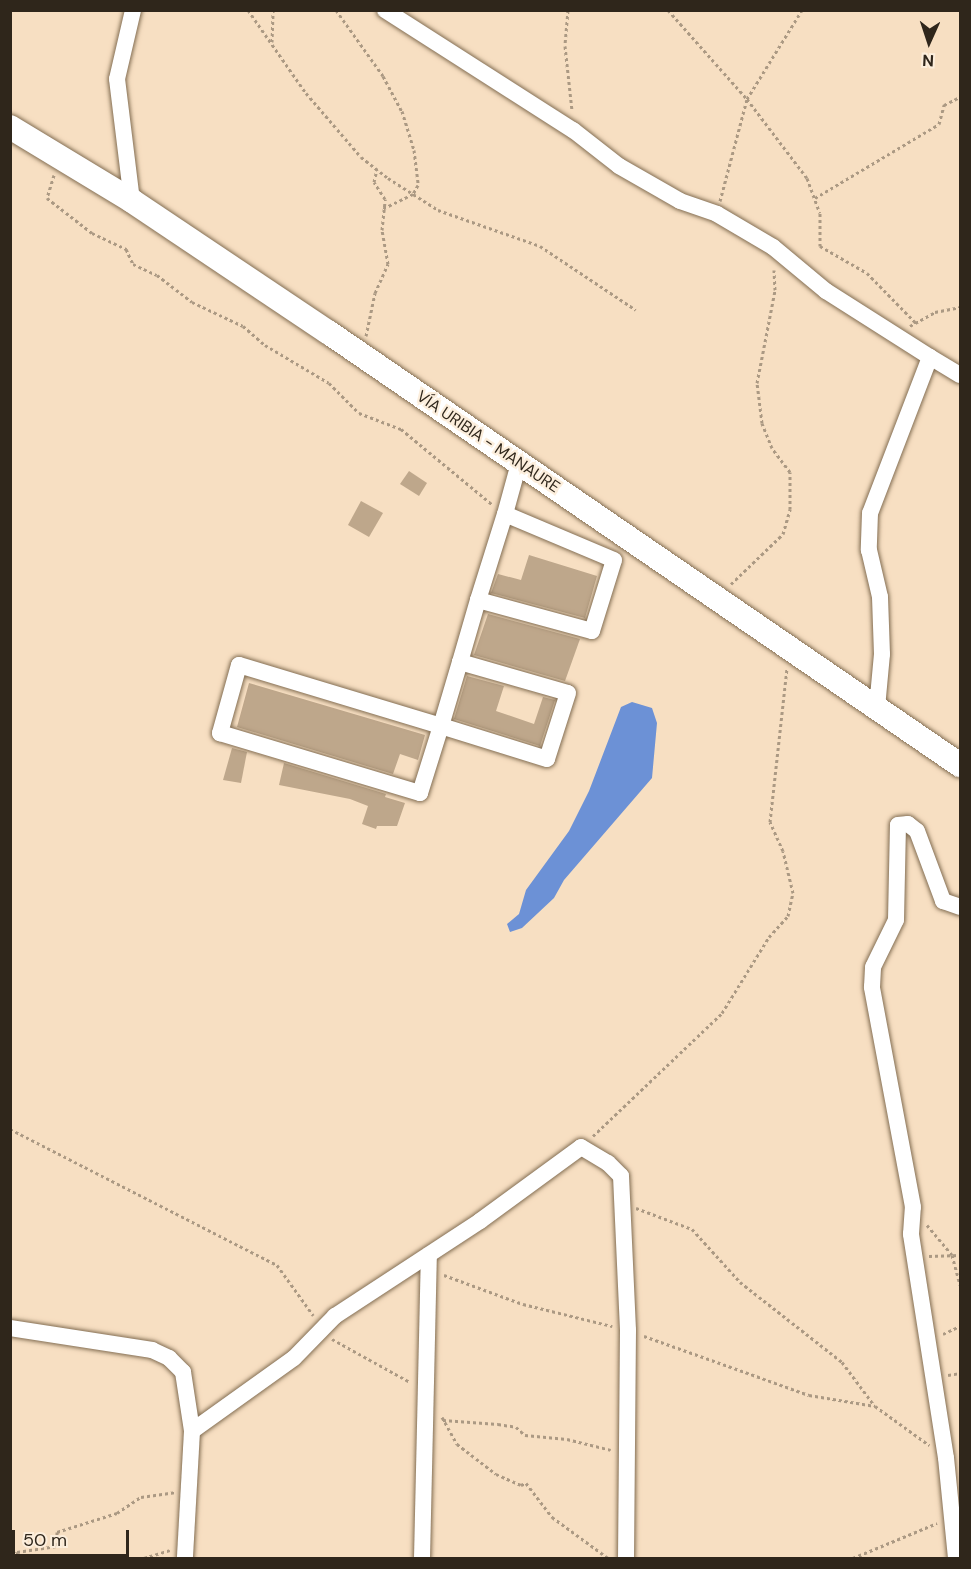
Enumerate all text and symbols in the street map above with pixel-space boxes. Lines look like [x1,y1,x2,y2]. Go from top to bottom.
north arrow [899,12,959,72]
text: N [922,50,934,71]
street label: VÍA URIBIA - MANAURE [413,387,563,497]
scale bar [15,1518,132,1556]
text: 50 m [23,1528,67,1552]

